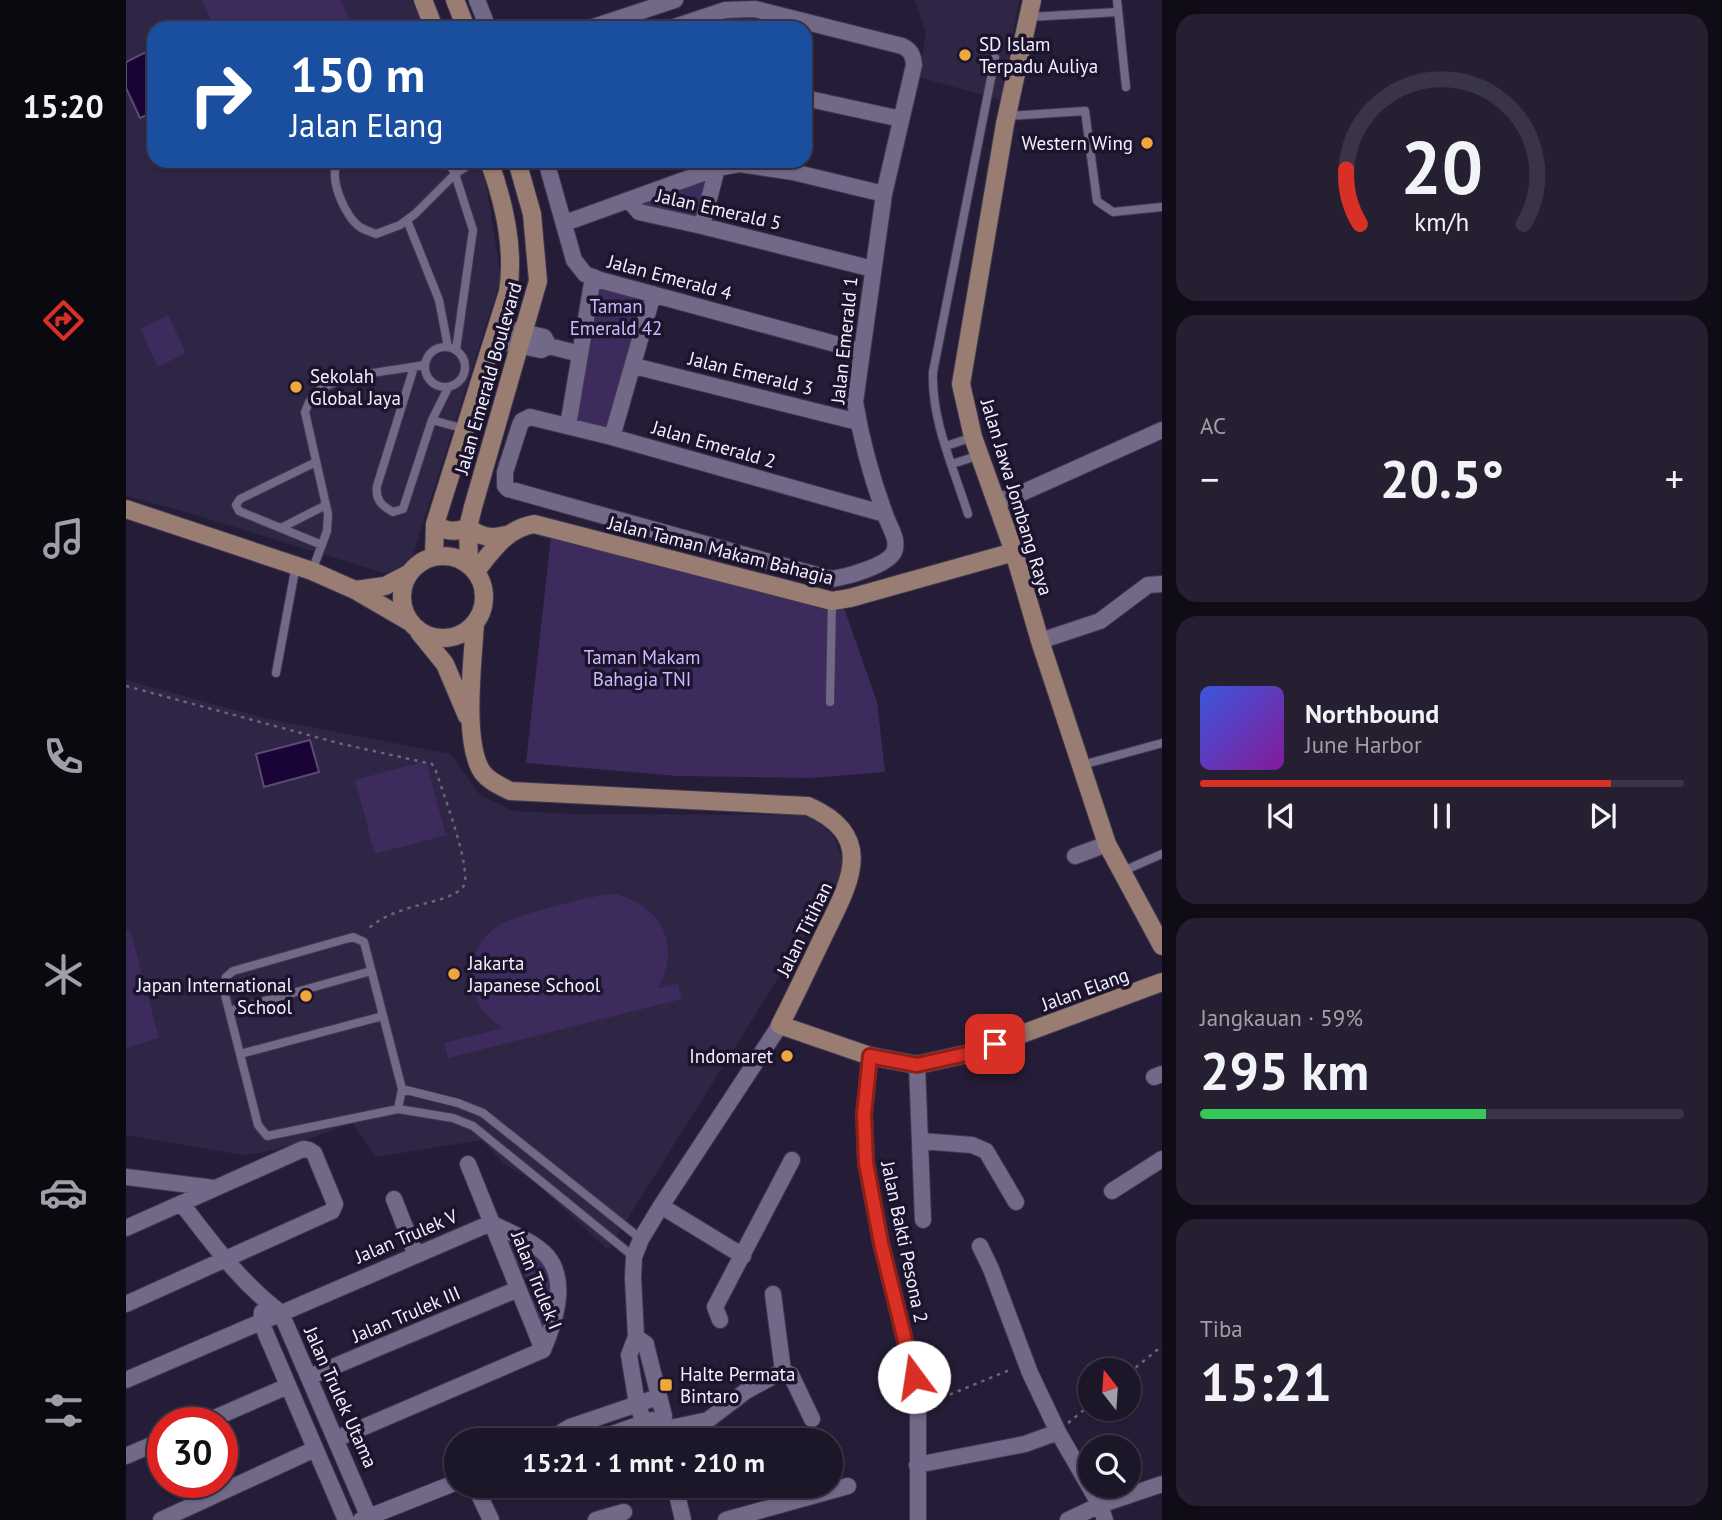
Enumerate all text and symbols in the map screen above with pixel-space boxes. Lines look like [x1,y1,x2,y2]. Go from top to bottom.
place label: SD Islam Terpadu Auliya [979,32,1098,78]
text: 150 m [290,42,425,106]
marker: SD Islam Terpadu Auliya [957,47,973,63]
icon: right [175,49,266,140]
text: 15:20 [22,85,104,127]
text: Jalan Elang [290,104,444,146]
text: 20 [1401,120,1483,214]
place label: Western Wing [1022,131,1133,155]
marker: Western Wing [1139,135,1155,151]
street label: Jalan Emerald 5 [653,183,784,235]
text: km/h [1415,205,1469,237]
street label: Jalan Emerald 4 [604,249,735,305]
street label: Jalan Emerald 1 [825,275,863,406]
street label: Jalan Emerald Boulevard [449,279,527,478]
park label: Taman Emerald 42 [570,294,662,340]
icon: directions [39,296,88,345]
street label: Jalan Emerald 3 [685,346,816,400]
place label: Sekolah Global Jaya [310,364,401,410]
marker: Sekolah Global Jaya [288,379,304,395]
street label: Jalan Jawa Jombang Raya [975,395,1058,598]
text: AC [1200,411,1226,440]
street label: Jalan Emerald 2 [648,415,779,473]
text: 20.5° [1380,445,1504,512]
text: − [1200,454,1219,503]
text: + [1665,454,1684,503]
street label: Jalan Taman Makam Bahagia [605,510,836,590]
icon: music [39,514,88,563]
park label: Taman Makam Bahagia TNI [584,645,700,691]
text: Northbound [1305,697,1439,730]
text: June Harbor [1305,730,1422,759]
icon: phone [39,732,88,781]
icon: previous [1262,797,1300,835]
icon: pause [1423,797,1461,835]
icon: next [1584,797,1622,835]
street label: Jalan Titihan [770,878,837,981]
icon: climate [39,950,88,999]
place label: Jakarta Japanese School [467,951,601,997]
street label: Jalan Elang [1037,962,1132,1016]
marker: Jakarta Japanese School [446,966,462,982]
place label: Japan International School [136,973,292,1019]
marker: Japan International School [298,988,314,1004]
text: Jangkauan · 59% [1200,1003,1363,1032]
pin [965,1014,1025,1074]
icon: arrive [976,1025,1014,1063]
text: 295 km [1200,1037,1369,1104]
place label: Indomaret [689,1044,774,1068]
marker: Indomaret [779,1048,795,1064]
street label: Jalan Bakti Pesona 2 [876,1158,934,1325]
icon: car [39,1168,88,1217]
street label: Jalan Trulek V [350,1204,461,1269]
street label: Jalan Trulek I [506,1226,568,1333]
street label: Jalan Trulek III [347,1280,464,1348]
text: Tiba [1200,1314,1243,1343]
street label: Jalan Trulek Utama [299,1322,383,1471]
position arrow [877,1340,951,1414]
text: 15:21 [1200,1348,1332,1415]
north arrow [1078,1358,1141,1421]
map controls [1078,1358,1141,1498]
place label: Halte Permata Bintaro [680,1362,795,1408]
marker: Halte Permata Bintaro [658,1377,674,1393]
icon: filters [39,1386,88,1435]
speed limit sign: 30 [147,1407,238,1498]
button: search [1078,1435,1141,1498]
text: 15:21 · 1 mnt · 210 m [522,1446,765,1479]

